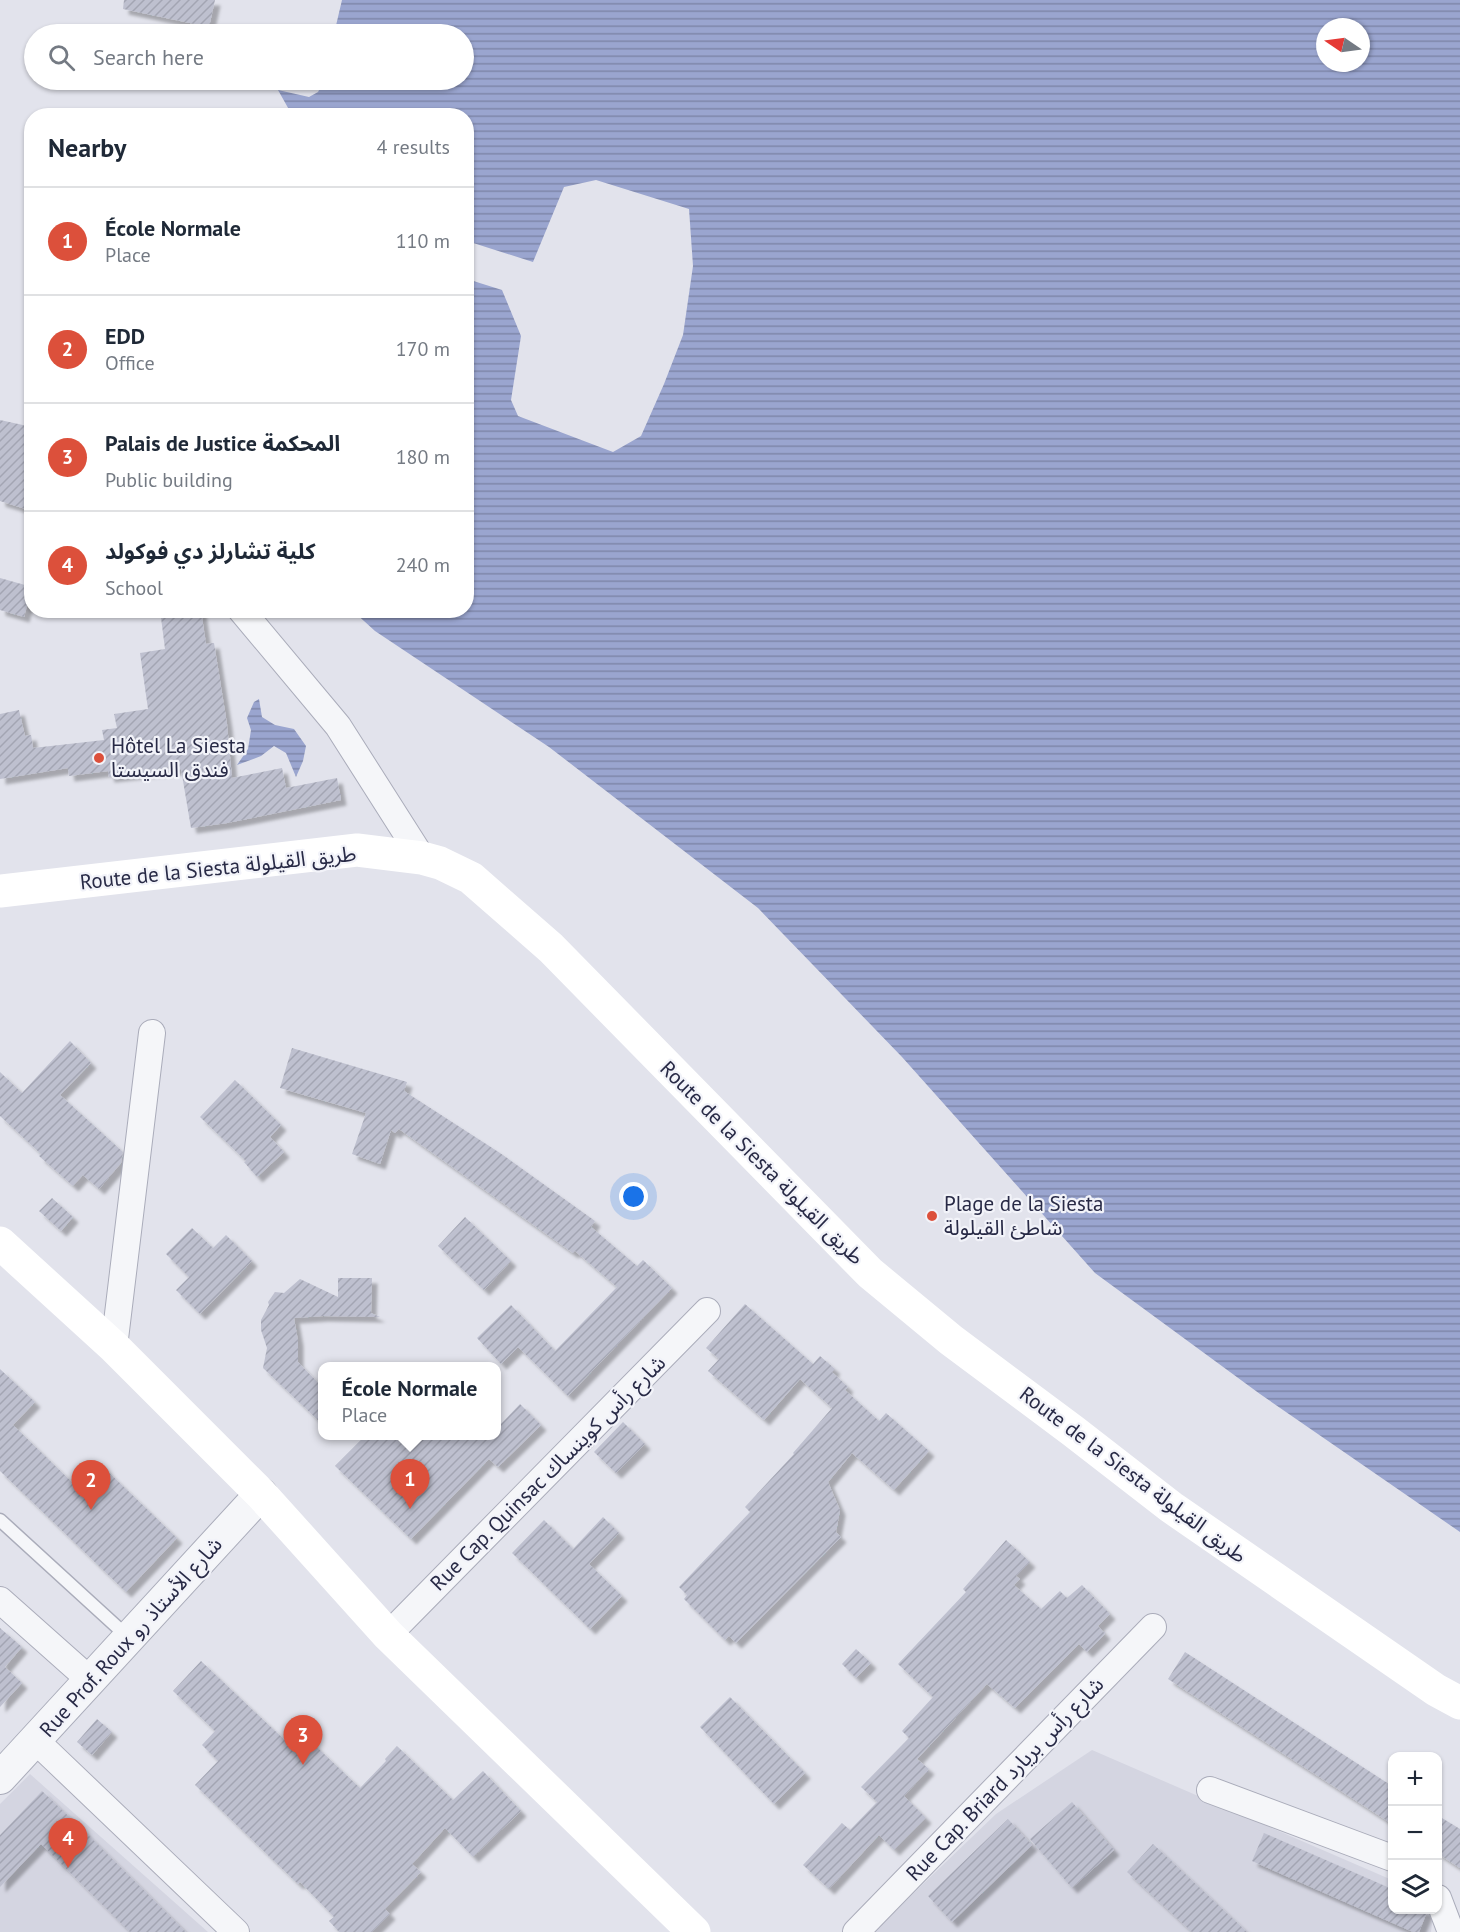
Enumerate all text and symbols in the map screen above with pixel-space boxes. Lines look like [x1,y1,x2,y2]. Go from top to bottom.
north arrow [1316,18,1370,72]
search box [24,24,474,90]
icon: search [45,41,78,74]
text: Search here [93,43,204,71]
text: Nearby [48,131,126,164]
text: 4 results [377,134,450,160]
text: École Normale [105,214,241,242]
text: 1 [62,228,73,254]
text: 110 m [396,228,450,254]
text: Place [105,242,151,268]
text: EDD [105,322,145,350]
text: 2 [62,336,73,362]
text: 170 m [396,336,450,362]
text: Office [105,350,155,376]
text: Palais de Justice المحكمة [105,429,340,457]
text: 3 [62,444,73,470]
text: 180 m [396,444,450,470]
text: Public building [105,467,233,493]
text: كلية تشارلز دي فوكولد [105,537,315,565]
text: 4 [62,552,73,578]
text: 240 m [396,552,450,578]
text: School [105,575,163,601]
place label: Hôtel La Siesta فندق السيستا [111,732,246,783]
marker: Hôtel La Siesta فندق السيستا [92,751,106,765]
street label: Route de la Siesta طريق القيلولة [78,840,357,895]
street label: Route de la Siesta طريق القيلولة [655,1055,870,1270]
your location [619,1182,648,1211]
place label: Plage de la Siesta شاطئ القيلولة [944,1190,1103,1241]
marker: Plage de la Siesta شاطئ القيلولة [925,1209,939,1223]
street label: Rue Cap. Quinsac شارع رأس كوينساك [424,1349,673,1598]
popup [318,1362,501,1440]
text: École Normale [342,1374,477,1402]
street label: Route de la Siesta طريق القيلولة [1014,1380,1252,1569]
text: Place [342,1402,387,1428]
pin: 2 [72,1460,110,1510]
pin: 1 [390,1460,430,1509]
street label: Rue Prof. Roux شارع الأستاذ رو [33,1531,229,1744]
street label: Rue Cap. Briard شارع رأس بريارد [900,1671,1111,1888]
pin: 3 [284,1716,322,1765]
map controls [1388,1752,1442,1914]
button: + [1388,1752,1442,1806]
button: − [1388,1806,1442,1860]
pin: 4 [48,1818,88,1868]
button: layers [1388,1860,1442,1914]

